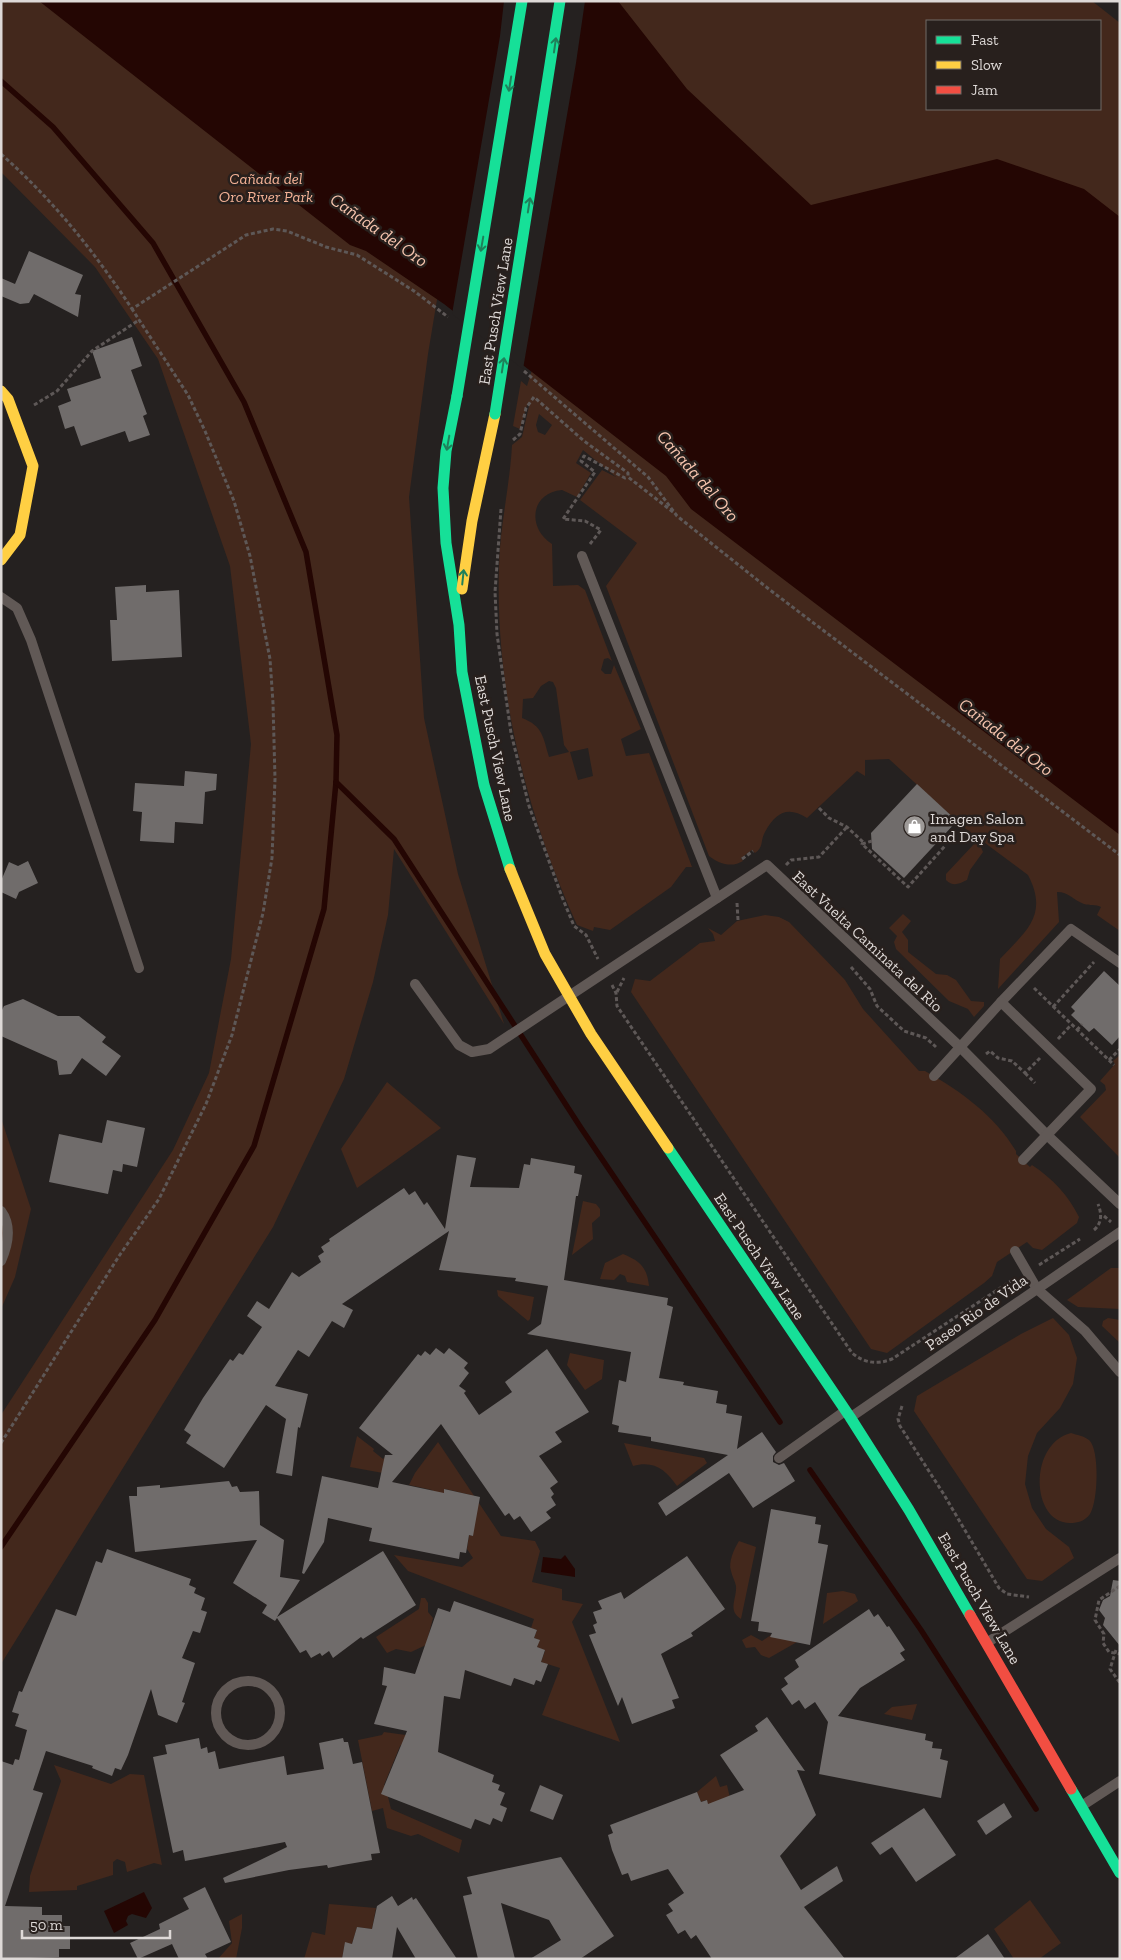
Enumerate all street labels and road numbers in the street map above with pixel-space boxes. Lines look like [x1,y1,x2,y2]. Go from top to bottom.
street label: East Pusch View Lane [474,236,517,386]
street label: East Pusch View Lane [471,673,520,823]
street label: East Vuelta Caminata del Rio [789,867,947,1016]
street label: East Pusch View Lane [710,1189,809,1323]
street label: Paseo Rio de Vida [922,1270,1031,1355]
street label: East Pusch View Lane [934,1529,1025,1667]

